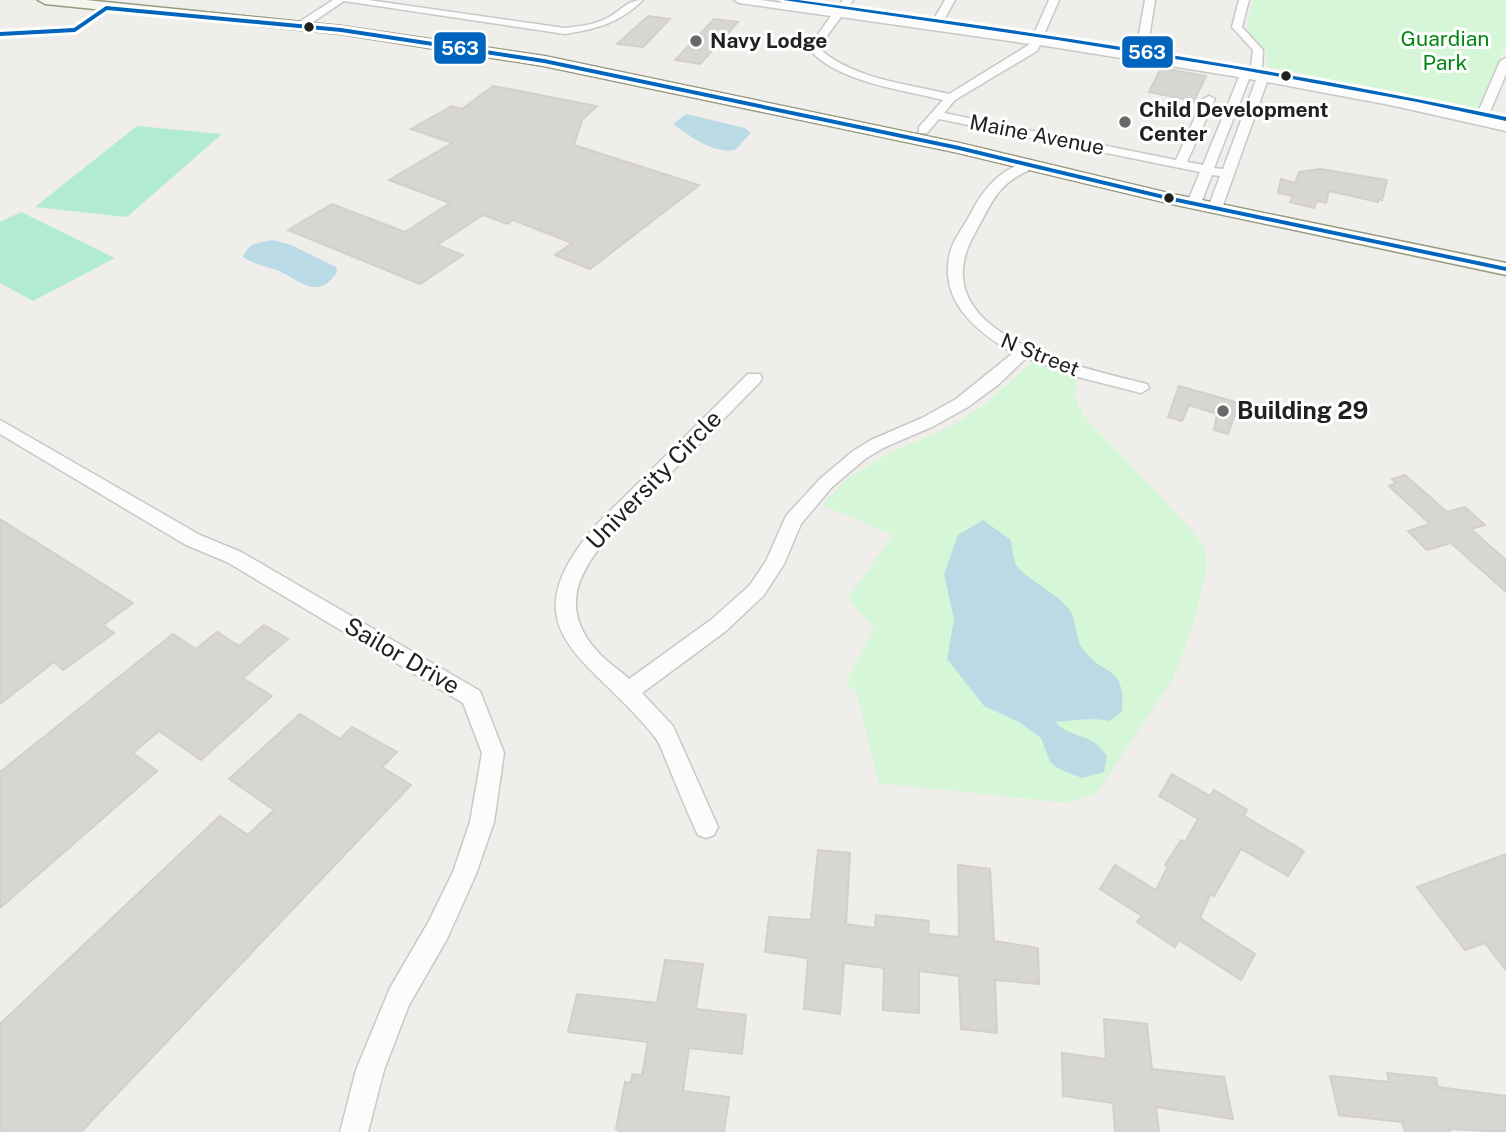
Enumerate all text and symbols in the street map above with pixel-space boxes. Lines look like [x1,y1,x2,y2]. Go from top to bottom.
unlabelled marker [302,20,316,34]
park label: Guardian Park [1401,26,1489,75]
place label: Navy Lodge [710,28,827,53]
line badge: 563 [433,31,487,65]
marker: Navy Lodge [688,33,704,49]
line badge: 563 [1121,35,1174,69]
text: 563 [441,37,479,59]
text: 563 [1128,41,1166,63]
unlabelled marker [1279,69,1293,83]
place label: Child Development Center [1139,97,1328,146]
street label: Maine Avenue [968,109,1107,160]
marker: Child Development Center [1117,114,1133,130]
unlabelled marker [1162,191,1176,205]
street label: N Street [997,328,1083,382]
place label: Building 29 [1237,396,1368,424]
marker: Building 29 [1215,403,1231,419]
street label: University Circle [580,404,727,555]
street label: Sailor Drive [340,611,465,699]

